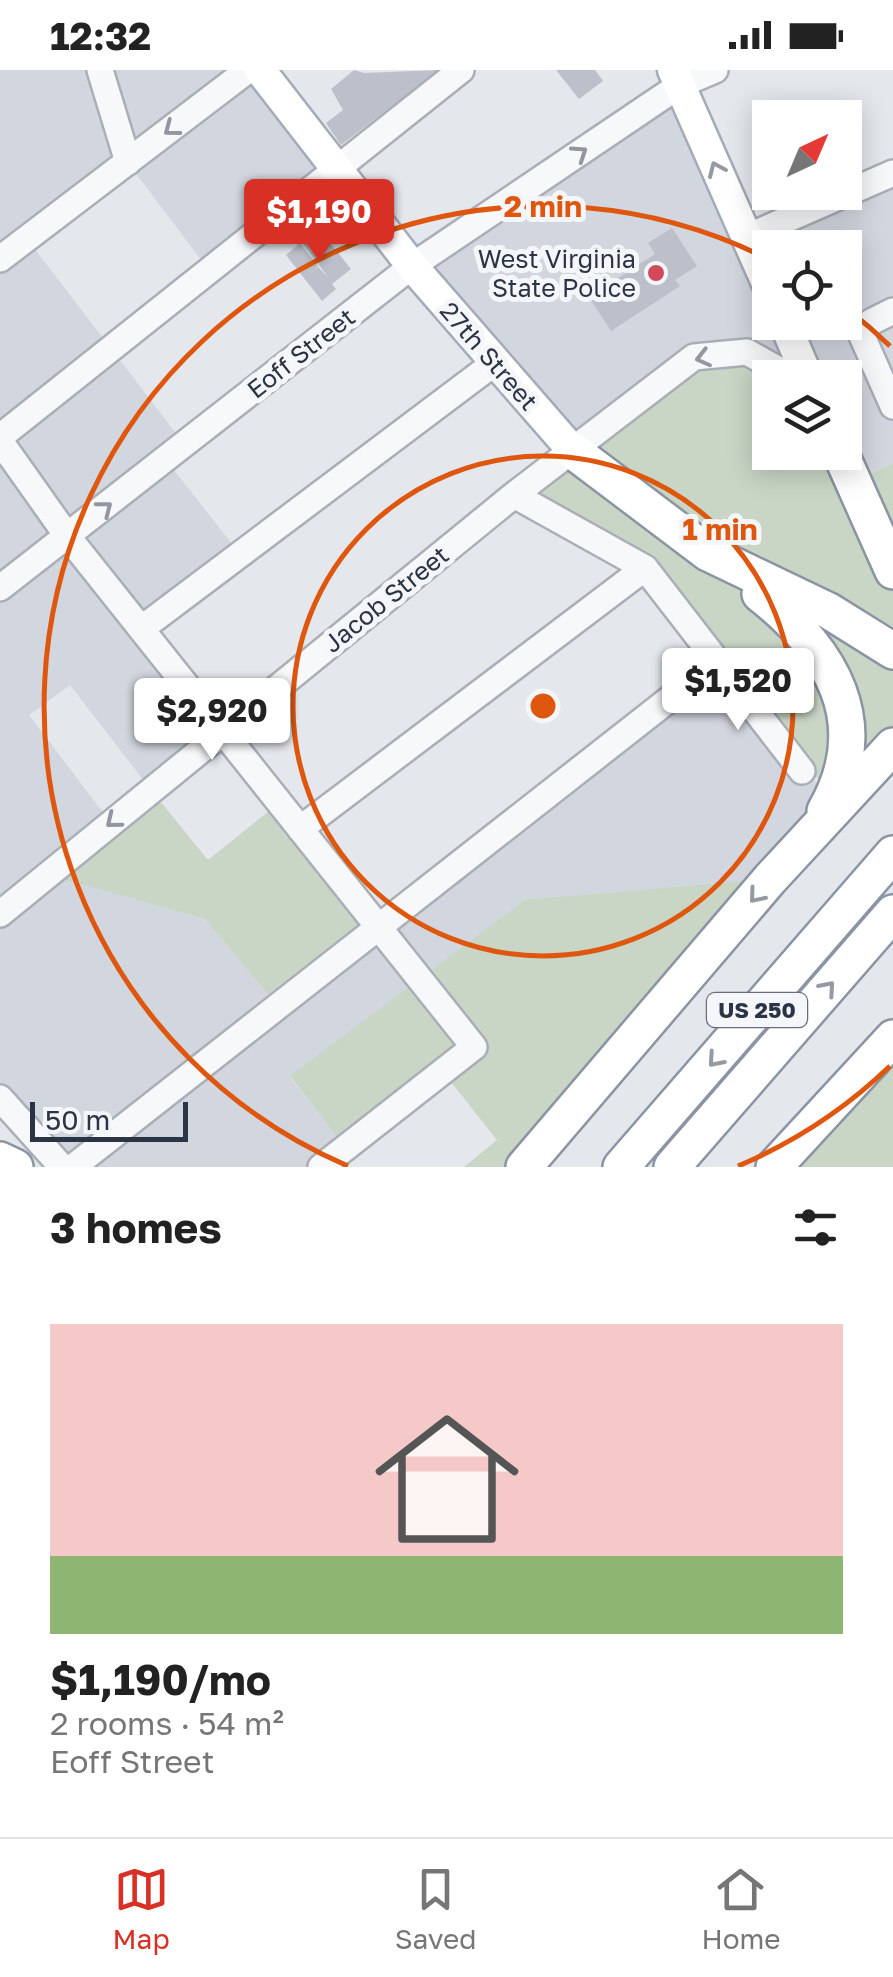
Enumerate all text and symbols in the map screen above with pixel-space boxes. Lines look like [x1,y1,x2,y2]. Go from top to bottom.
text: 12:32 [50,13,151,58]
north arrow [752,100,862,210]
map controls [752,100,862,470]
one-way arrow [164,118,182,135]
one-way arrow [569,146,587,165]
one-way arrow [709,161,729,179]
pin: $1,190 [238,179,400,264]
text: 2 min [504,188,582,224]
text: $1,190 [266,192,372,230]
button: locate [752,230,862,340]
place label: West Virginia State Police [478,243,636,303]
marker: West Virginia State Police [645,262,667,284]
street label: 27th Street [434,295,545,416]
street label: Eoff Street [241,301,361,404]
one-way arrow [695,347,713,368]
button: layers [752,360,862,470]
one-way arrow [94,502,112,520]
text: 1 min [682,511,758,547]
street label: Jacob Street [317,539,455,659]
pin: $1,520 [657,648,819,733]
text: $1,520 [684,661,792,699]
pin: $2,920 [131,678,293,763]
centre of rings [525,688,561,724]
text: $2,920 [156,691,268,729]
one-way arrow [106,809,124,827]
one-way arrow [750,884,768,902]
one-way arrow [816,981,834,1000]
road number: US 250 [707,993,807,1027]
one-way arrow [708,1048,726,1066]
scale bar [30,1097,188,1142]
text: 50 m [45,1103,110,1136]
icon: filters [788,1200,843,1255]
text: 3 homes [50,1202,222,1252]
icon: home [357,1389,537,1569]
text: $1,190/mo [50,1654,271,1704]
text: 2 rooms · 54 m² [50,1704,284,1742]
text: Eoff Street [50,1742,214,1780]
tab: Map [113,1862,170,1955]
tab: Saved [395,1862,476,1955]
tab: Home [701,1862,781,1955]

